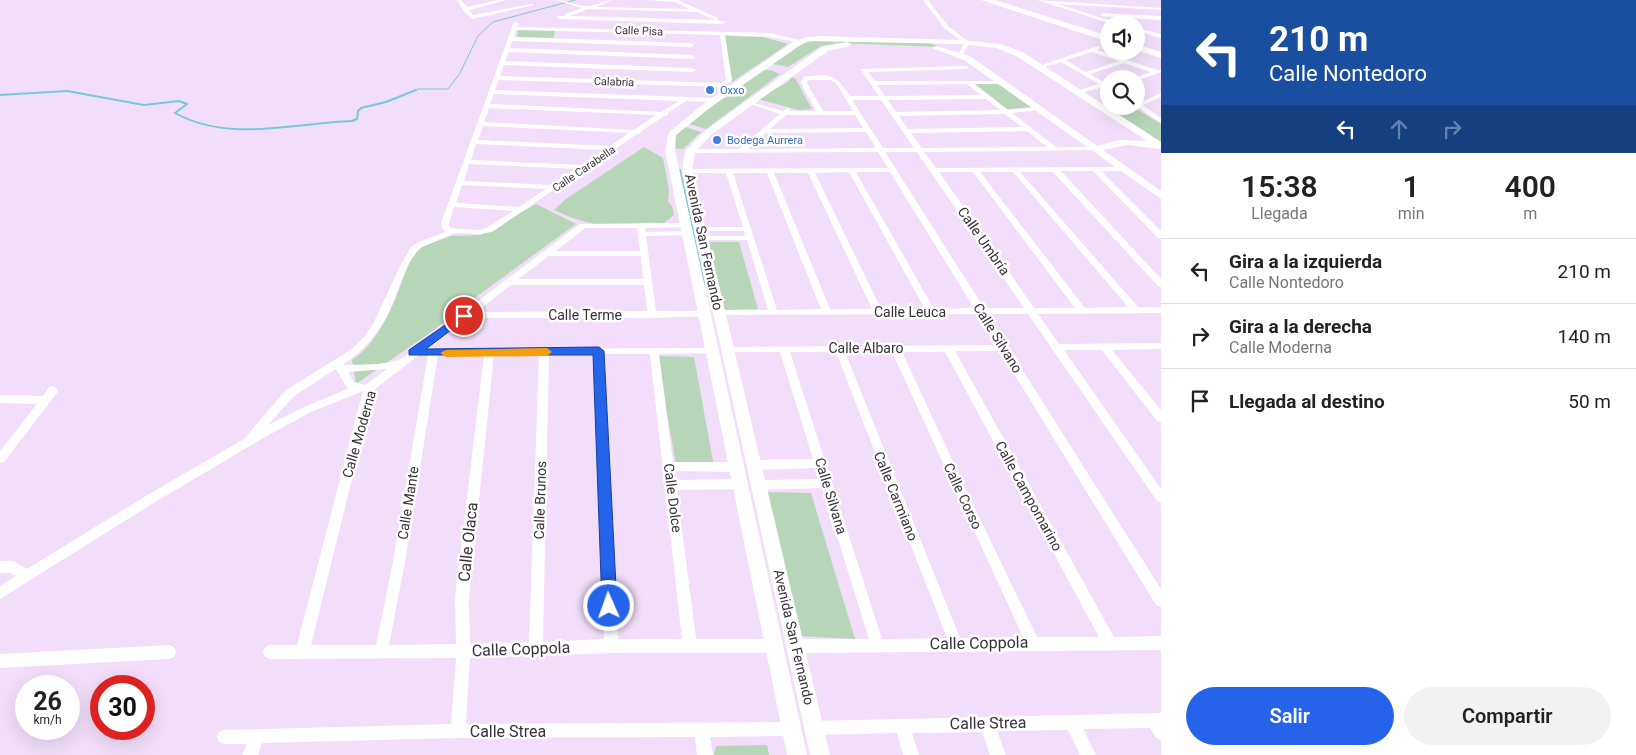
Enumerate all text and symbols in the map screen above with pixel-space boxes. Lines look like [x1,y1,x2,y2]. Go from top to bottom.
map controls [1100,15,1145,115]
button: sound [1100,15,1145,60]
text: 210 m [1269,19,1368,60]
icon: left [1186,20,1251,85]
street label: Calle Pisa [615,24,663,38]
text: Calle Nontedoro [1269,61,1427,86]
button: search [1100,70,1145,115]
street label: Calabria [594,75,634,89]
marker: Oxxo [704,84,716,96]
place label: Oxxo [720,84,745,97]
icon: left [1332,115,1360,143]
icon: ahead [1385,115,1413,143]
icon: right [1438,115,1466,143]
marker: Bodega Aurrera [711,134,723,146]
place label: Bodega Aurrera [727,134,803,147]
street label: Calle Carabella [550,143,618,195]
text: 15:38 [1241,169,1318,204]
text: 1 [1403,169,1420,204]
text: 400 [1505,169,1556,204]
street label: Avenida San Fernando [682,172,726,312]
street label: Calle Umbría [955,204,1013,278]
text: Llegada [1251,204,1308,223]
text: min [1398,204,1425,223]
text: m [1523,204,1537,223]
text: Gira a la izquierda [1229,250,1382,273]
icon: left [1186,257,1214,285]
text: 210 m [1558,260,1611,283]
text: Calle Nontedoro [1229,273,1344,292]
pin [443,295,485,337]
street label: Calle Silvano [970,300,1026,376]
icon: arrive [450,302,478,330]
street label: Calle Leuca [874,304,946,320]
street label: Calle Terme [548,307,622,323]
text: Gira a la derecha [1229,315,1372,338]
icon: right [1186,322,1214,350]
text: 140 m [1558,325,1611,348]
text: Calle Moderna [1229,338,1332,357]
street label: Calle Albaro [828,340,904,356]
icon: arrive [1186,387,1214,415]
street label: Calle Moderna [339,389,379,479]
text: Llegada al destino [1229,390,1385,413]
text: 50 m [1568,390,1611,413]
street label: Calle Campomarino [992,438,1066,554]
street label: Calle Carmiano [871,449,921,543]
street label: Calle Silvana [812,456,850,536]
street label: Calle Brunos [531,460,549,540]
street label: Calle Corso [941,460,985,532]
street label: Calle Dolce [661,462,685,534]
street label: Calle Mante [394,465,422,541]
street label: Calle Olaca [454,501,482,583]
street label: Avenida San Fernando [771,568,817,706]
position arrow [582,579,634,631]
street label: Calle Coppola [930,633,1028,653]
street label: Calle Coppola [471,638,571,660]
speed limit sign: 30 [90,675,155,740]
text: 26 [33,687,62,716]
button: Salir [1186,687,1394,745]
button: Compartir [1404,687,1611,745]
text: km/h [33,713,62,727]
street label: Calle Strea [950,713,1026,733]
street label: Calle Strea [470,722,546,741]

